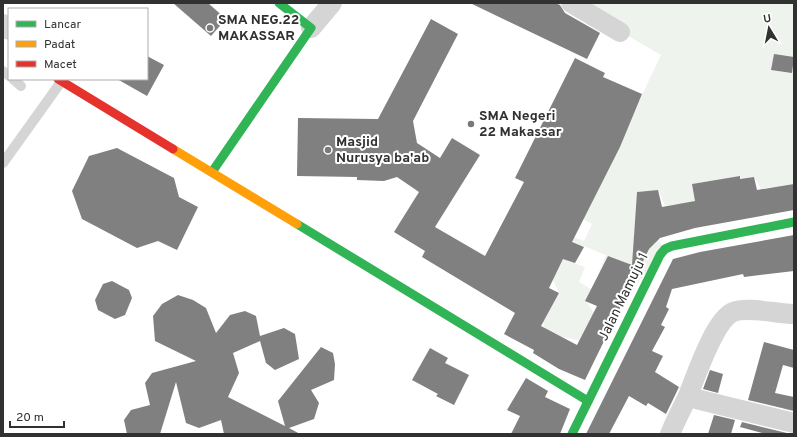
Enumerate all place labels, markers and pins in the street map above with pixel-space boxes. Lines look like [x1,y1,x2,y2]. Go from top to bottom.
place label: SMA NEG.22 MAKASSAR [218,12,299,45]
marker: SMA NEG.22 MAKASSAR [205,23,215,33]
place label: SMA Negeri 22 Makassar [479,108,562,141]
marker: SMA Negeri 22 Makassar [466,119,476,129]
place label: Masjid Nurusya ba'ab [336,134,429,167]
marker: Masjid Nurusya ba'ab [323,145,333,155]

